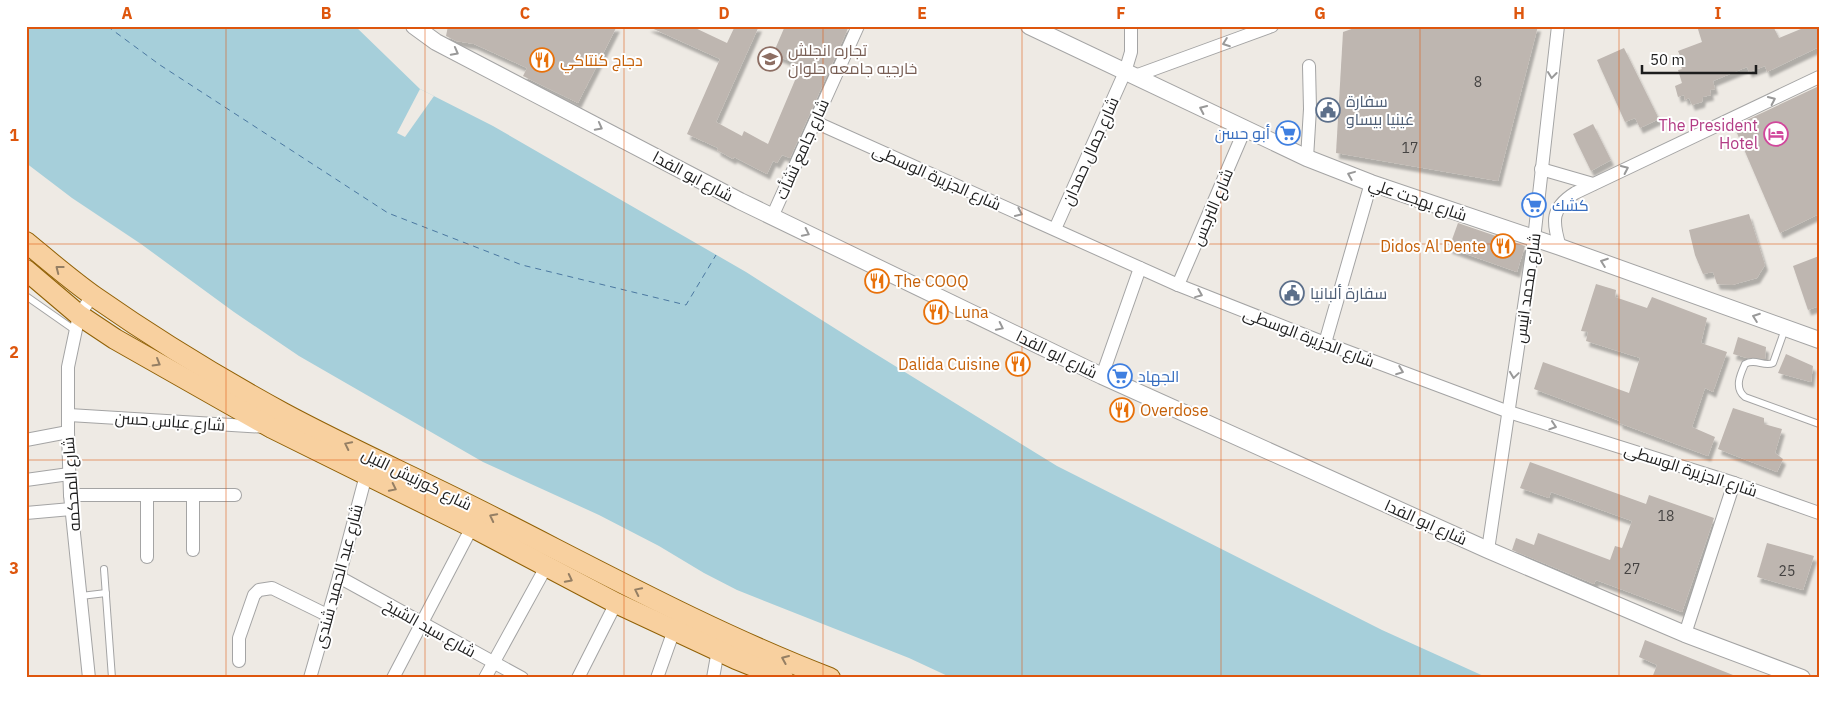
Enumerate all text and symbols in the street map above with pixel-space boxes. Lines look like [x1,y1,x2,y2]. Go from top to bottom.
text: A [122,3,133,23]
text: B [321,3,332,23]
text: C [520,3,530,23]
text: D [718,3,730,23]
text: E [917,3,927,23]
text: F [1116,3,1126,23]
text: G [1314,3,1326,23]
text: H [1513,3,1525,23]
text: I [1715,3,1722,23]
one-way arrow [1223,37,1231,47]
place label: تجاره انجلش خارجيه جامعه حلوان [788,40,918,79]
scale bar [1642,42,1756,74]
one-way arrow [450,46,459,56]
school or university icon: تجاره انجلش خارجيه جامعه حلوان [757,46,783,72]
restaurant icon: دجاج كنتاكي [529,47,555,73]
place label: دجاج كنتاكي [560,50,643,74]
text: 50 m [1650,50,1685,69]
one-way arrow [1548,70,1558,79]
house number: 8 [1474,73,1482,91]
place label: سفارة غينيا بيساو [1346,91,1414,129]
street label: شارع جمال حمدان [1057,94,1125,209]
one-way arrow [1767,95,1776,106]
street label: شارع جامع نشأت [771,96,835,203]
public building icon: سفارة غينيا بيساو [1315,97,1341,123]
one-way arrow [1199,105,1208,115]
place label: The President Hotel [1659,115,1758,153]
supermarket icon: أبو حسن [1275,120,1301,146]
one-way arrow [594,121,603,131]
hotel icon: The President Hotel [1763,121,1789,147]
place label: أبو حسن [1215,123,1270,144]
text: 1 [9,125,19,145]
house number: 17 [1402,139,1418,157]
street label: شارع الجزيرة الوسطى [869,140,1004,216]
street label: شارع ابو الفدا [648,146,737,207]
street label: شارع النرجس [1187,165,1239,249]
one-way arrow [1620,165,1629,175]
one-way arrow [1347,171,1356,181]
street label: شارع بهجت علي [1365,173,1470,229]
supermarket icon: كشك [1521,192,1547,218]
place label: كشك [1552,195,1589,215]
one-way arrow [1014,207,1023,218]
one-way arrow [801,227,810,237]
street label: شارع محمد انيس [1509,232,1547,345]
restaurant icon: Didos Al Dente [1490,233,1516,259]
place label: Didos Al Dente [1380,236,1486,256]
one-way arrow [1600,258,1608,268]
one-way arrow [56,265,65,274]
restaurant icon: The COOQ [864,268,890,294]
place label: The COOQ [894,271,969,291]
public building icon: سفارة ألبانيا [1279,280,1305,306]
place label: سفارة ألبانيا [1310,283,1387,303]
one-way arrow [1194,288,1203,298]
restaurant icon: Luna [923,299,949,325]
place label: Luna [954,302,989,322]
street label: شارع الجزيرة الوسطى [1240,303,1377,373]
one-way arrow [1753,313,1761,323]
one-way arrow [995,321,1004,331]
street label: شارع ابو الفدا [1012,326,1101,384]
text: 2 [9,342,19,362]
restaurant icon: Dalida Cuisine [1005,351,1031,377]
place label: Dalida Cuisine [898,354,1000,374]
one-way arrow [152,357,161,367]
supermarket icon: الجهاد [1107,363,1133,389]
one-way arrow [1395,365,1403,375]
place label: الجهاد [1138,366,1179,387]
one-way arrow [1510,370,1520,379]
restaurant icon: Overdose [1109,397,1135,423]
place label: Overdose [1140,400,1209,420]
street label: شارع عباس حسن [114,407,226,437]
one-way arrow [1548,420,1556,430]
street label: شارع المحكمه [58,436,86,532]
street label: شارع الجزيرة الوسطى [1621,439,1760,503]
one-way arrow [344,441,353,451]
street label: شارع كورنيش النيل [358,444,475,516]
one-way arrow [388,482,397,493]
street label: شارع ابو الفدا [1381,495,1470,551]
street label: شارع عبد الحميد شندى [309,502,369,651]
house number: 18 [1658,507,1674,525]
one-way arrow [489,513,498,523]
text: 3 [9,558,19,578]
house number: 27 [1624,560,1640,578]
house number: 25 [1779,562,1795,580]
one-way arrow [564,573,573,583]
one-way arrow [634,587,643,597]
street label: شارع سيد الشيخ [379,594,480,663]
one-way arrow [781,655,790,666]

